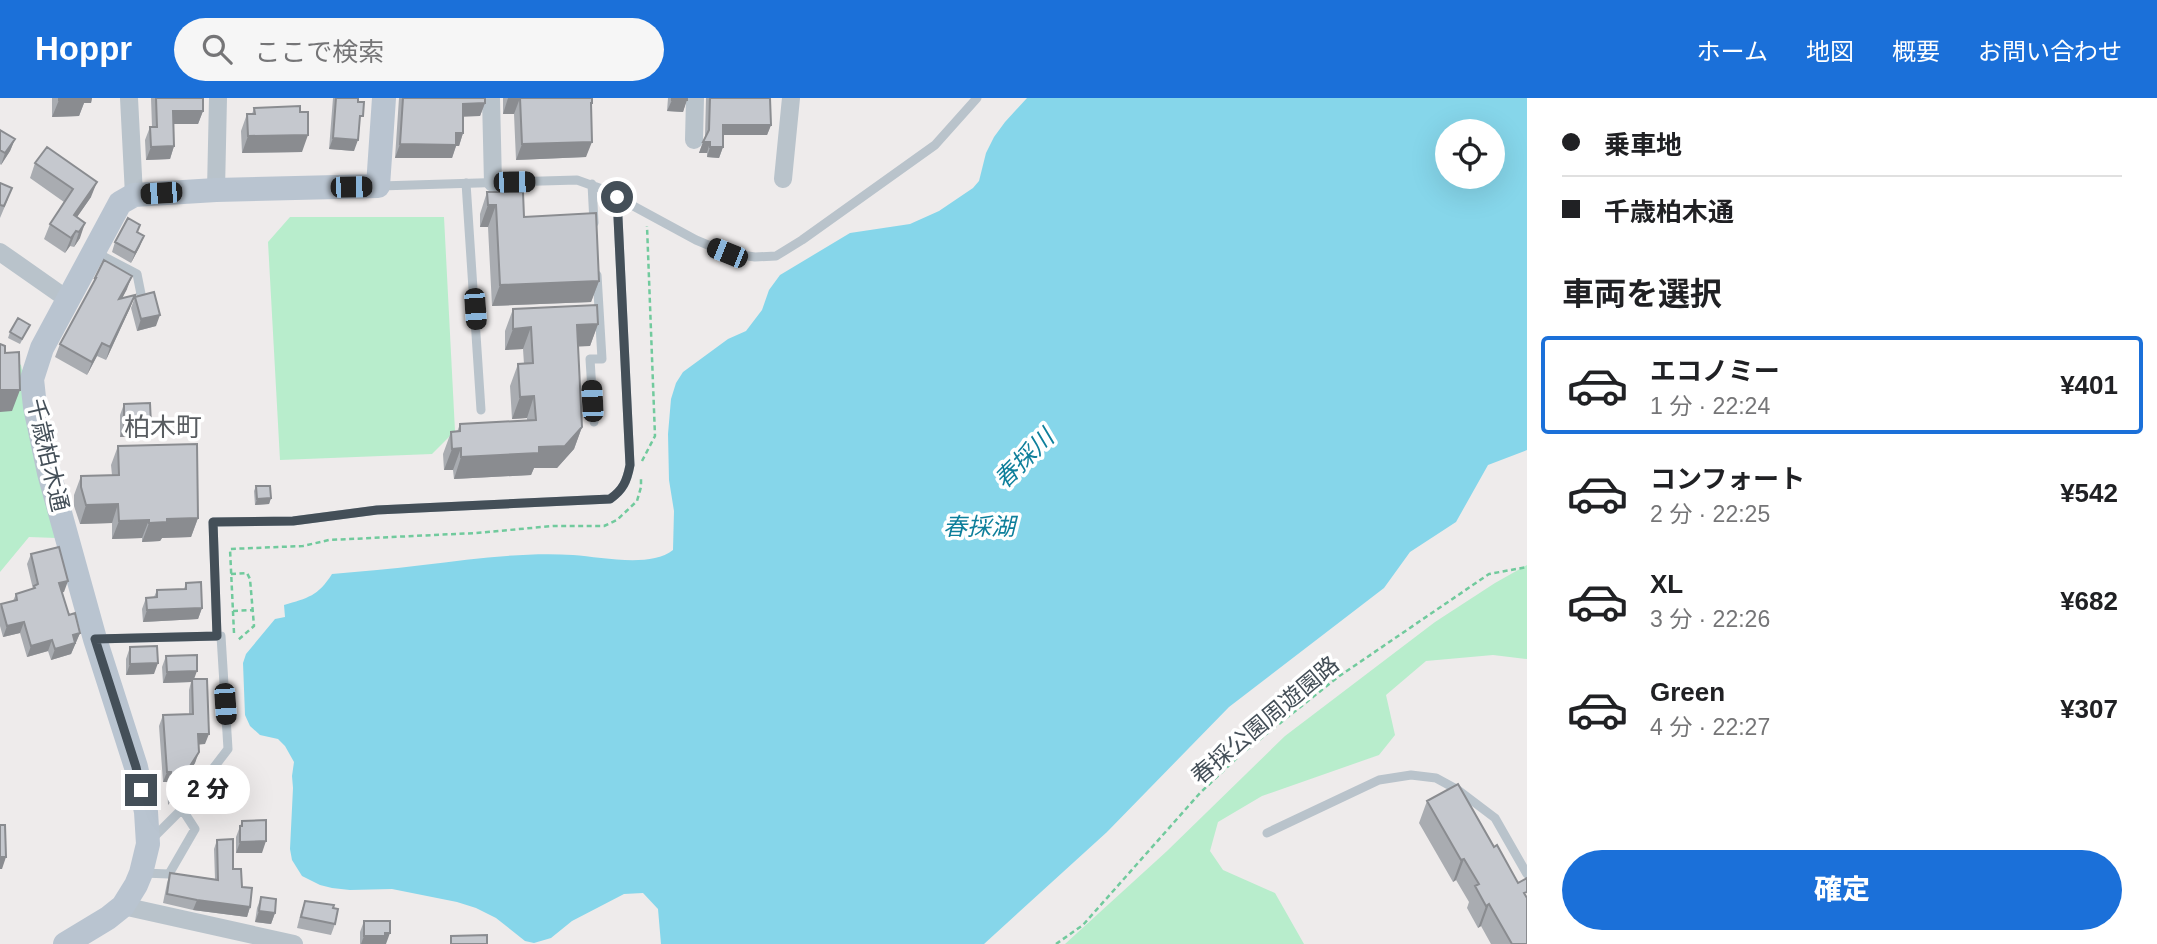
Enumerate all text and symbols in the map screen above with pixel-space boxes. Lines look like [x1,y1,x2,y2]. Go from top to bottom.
search box [174,18,664,81]
text: Hoppr [35,30,132,67]
icon: search [198,30,236,68]
text: ここで検索 [254,37,384,67]
text: ホーム [1697,38,1768,65]
text: 地図 [1806,38,1854,65]
text: 概要 [1892,38,1940,65]
text: お問い合わせ [1978,38,2122,65]
map controls [1435,119,1505,189]
button: locate [1435,119,1505,189]
text: 乗車地 [1604,130,1682,160]
car [493,171,536,193]
car [330,176,373,198]
car [140,181,183,205]
route start [601,181,633,213]
text: 千歳柏木通 [1604,197,1734,227]
car [704,235,751,271]
text: 車両を選択 [1562,276,1722,312]
car [464,287,487,331]
icon: car [1566,354,1629,417]
text: エコノミー [1650,356,1780,386]
text: ¥401 [2060,370,2118,400]
car [581,379,604,423]
text: 1 分 · 22:24 [1650,393,1770,419]
street label: 千歳柏木通 [22,396,74,514]
district label: 柏木町 [124,412,202,442]
water label: 春採川 [989,422,1061,494]
icon: car [1566,462,1629,525]
text: コンフォート [1650,464,1805,494]
text: ¥542 [2060,478,2118,508]
text: 2 分 · 22:25 [1650,501,1770,527]
water label: 春採湖 [943,513,1019,540]
text: XL [1650,569,1683,599]
icon: car [1566,570,1629,633]
text: ¥682 [2060,586,2118,616]
text: 3 分 · 22:26 [1650,606,1770,632]
street label: 春採公園周遊園路 [1186,651,1344,789]
text: Green [1650,677,1725,707]
icon: car [1566,678,1629,741]
car [214,682,237,726]
text: ¥307 [2060,694,2118,724]
text: 4 分 · 22:27 [1650,714,1770,740]
callout: 2 分 [166,766,249,814]
route end [125,774,157,806]
text: 2 分 [187,776,229,802]
button: 確定 [1562,850,2122,930]

